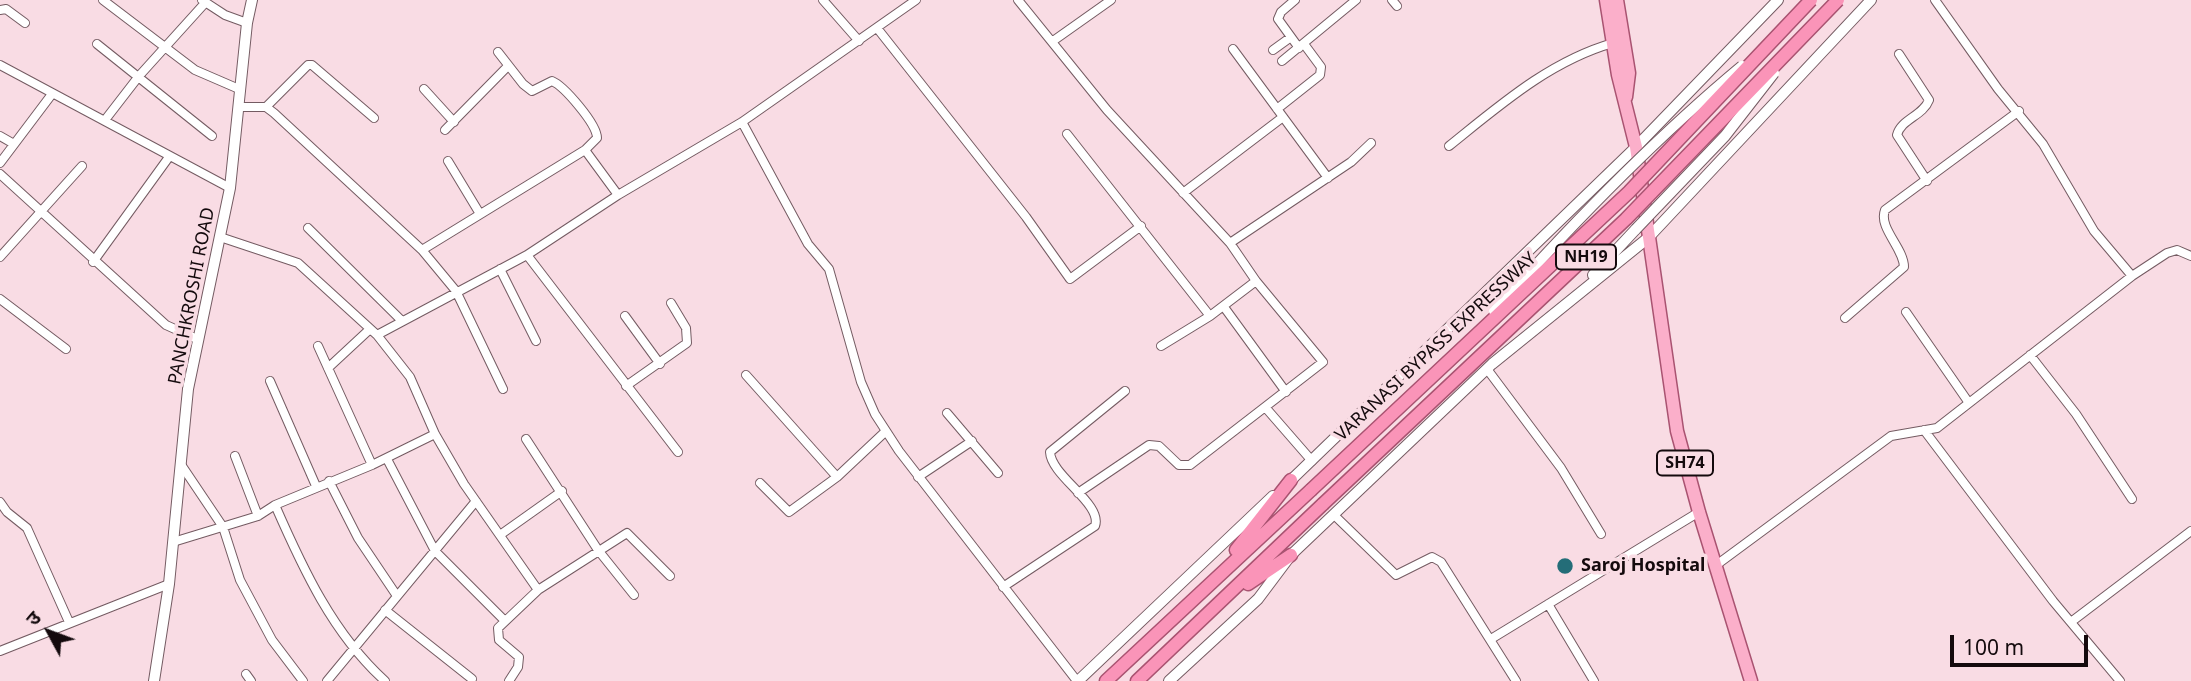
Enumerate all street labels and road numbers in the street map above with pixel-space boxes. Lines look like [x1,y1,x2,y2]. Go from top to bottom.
street label: PANCHKROSHI ROAD [164,206,220,386]
road number: NH19 [1556,244,1616,270]
street label: VARANASI BYPASS EXPRESSWAY [1331,248,1541,446]
road number: SH74 [1657,450,1713,476]

